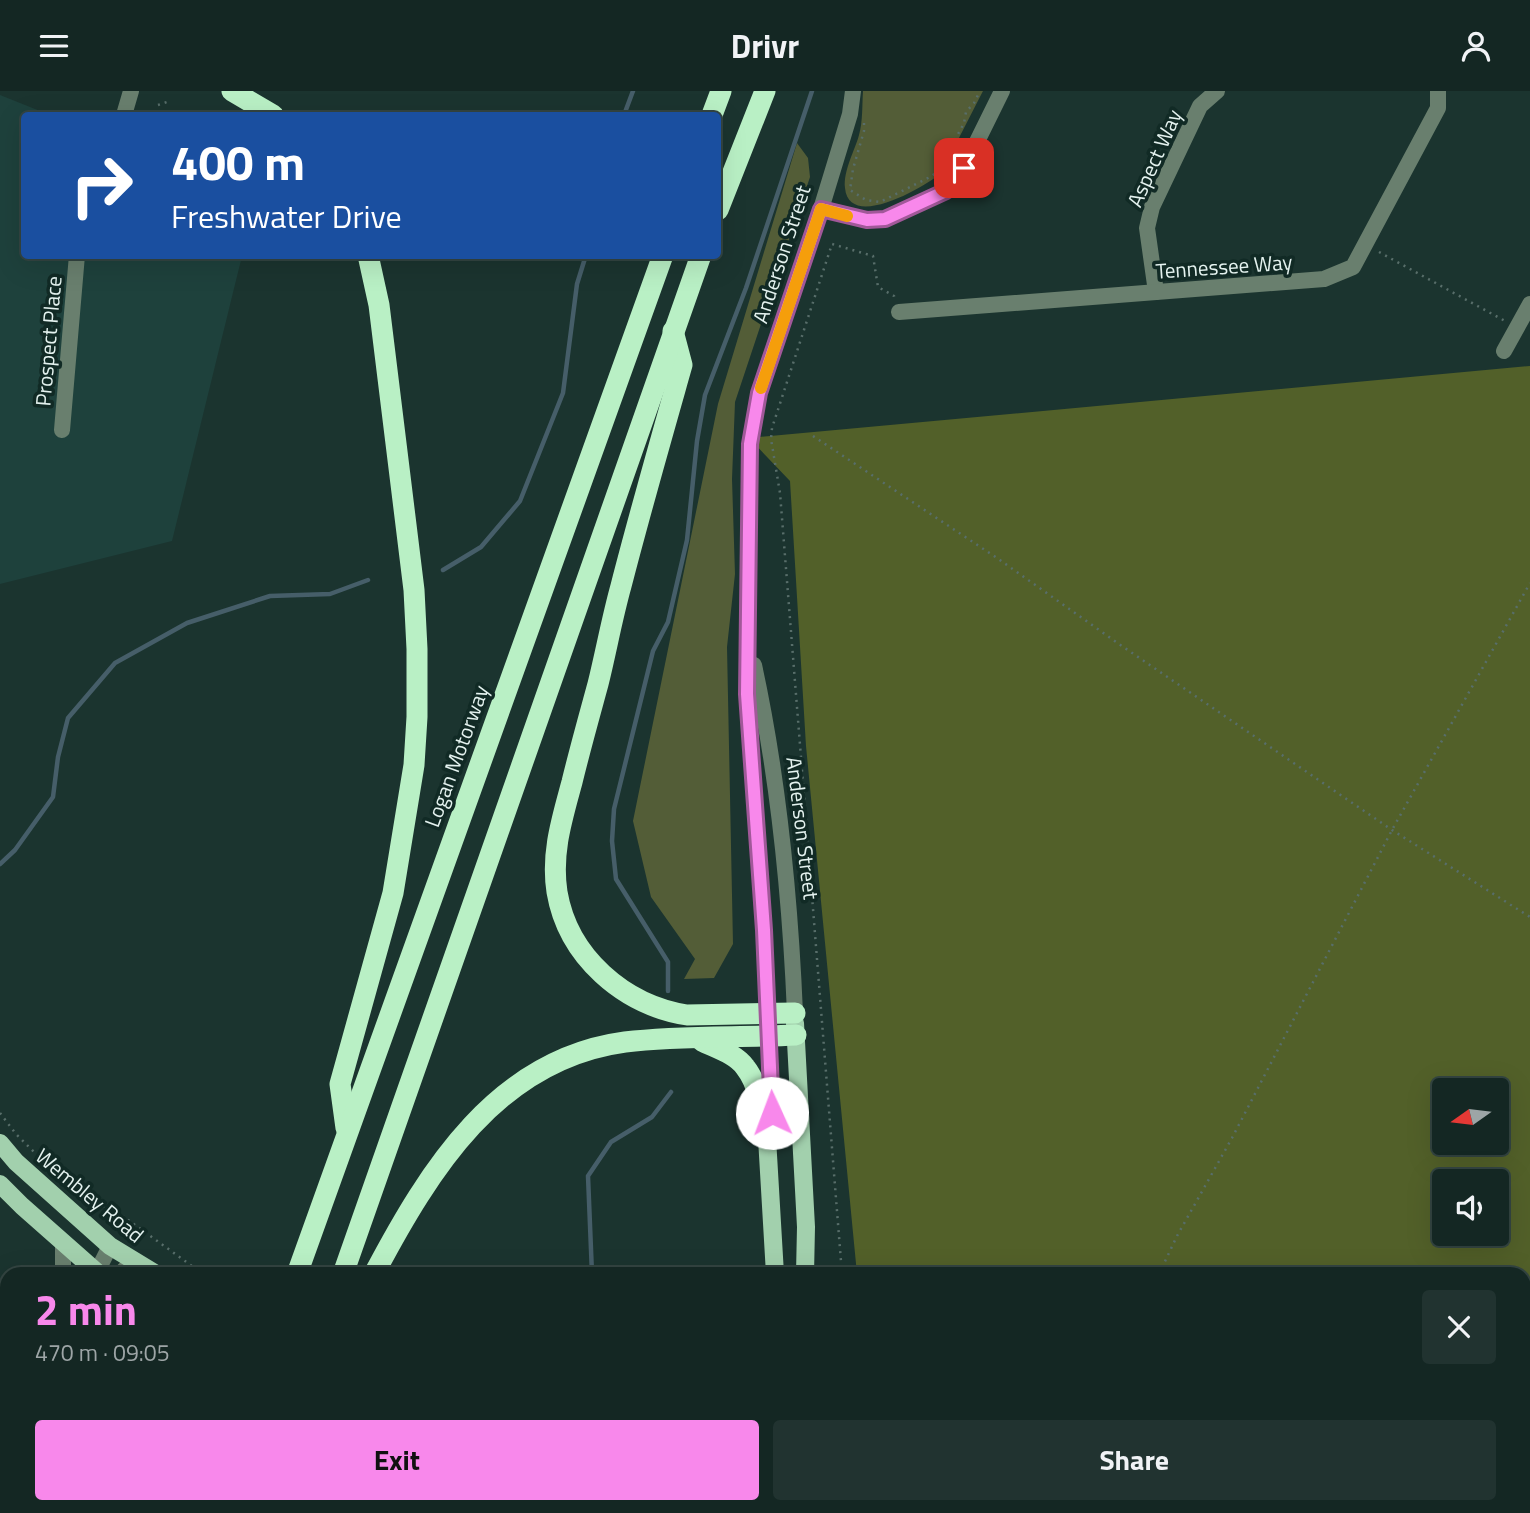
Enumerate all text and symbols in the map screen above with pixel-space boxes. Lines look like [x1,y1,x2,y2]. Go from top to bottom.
text: Drivr [731,22,799,70]
icon: menu [35,27,73,65]
icon: person [1457,27,1495,65]
street label: Aspect Way [1118,104,1190,212]
text: 400 m [171,124,305,199]
pin [934,138,994,198]
icon: right [56,140,147,231]
icon: arrive [945,149,983,187]
street label: Anderson Street [744,180,819,327]
text: Freshwater Drive [171,192,402,240]
street label: Tennessee Way [1154,245,1294,287]
street label: Prospect Place [26,275,70,407]
street label: Logan Motorway [415,681,497,831]
street label: Anderson Street [778,755,828,902]
position arrow [735,1076,809,1150]
north arrow [1432,1078,1508,1155]
map controls [1432,1078,1509,1246]
street label: Wembley Road [29,1140,151,1250]
button: sound [1432,1169,1509,1246]
text: 2 min [35,1277,137,1341]
button: close [1422,1290,1496,1364]
text: 470 m · 09:05 [35,1335,170,1370]
button: Exit [35,1420,759,1500]
button: Share [773,1420,1496,1500]

